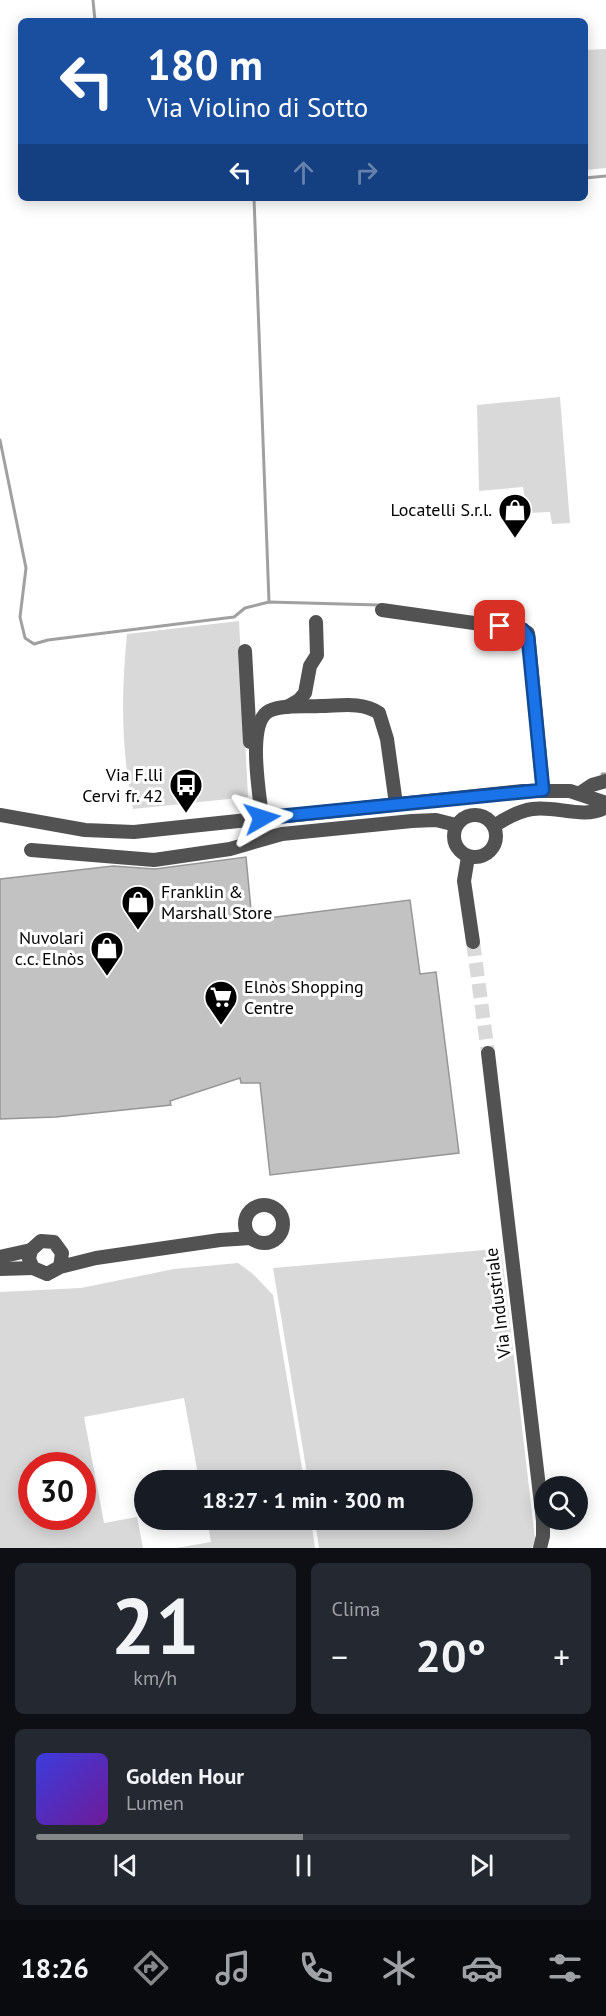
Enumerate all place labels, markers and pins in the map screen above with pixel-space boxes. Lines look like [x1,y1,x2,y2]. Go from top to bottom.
shop icon: Locatelli S.r.l. [497,492,533,539]
place label: Locatelli S.r.l. [390,498,492,521]
pin [474,600,525,651]
place label: Via F.lli Cervi fr. 42 [82,763,163,807]
bus stop icon: Via F.lli Cervi fr. 42 [168,767,204,814]
place label: Franklin & Marshall Store [161,880,272,924]
shop icon: Franklin & Marshall Store [120,884,156,931]
place label: Nuvolari c.c. Elnòs [15,926,84,970]
shop icon: Nuvolari c.c. Elnòs [89,930,125,977]
place label: Elnòs Shopping Centre [244,975,364,1019]
supermarket icon: Elnòs Shopping Centre [203,979,239,1026]

